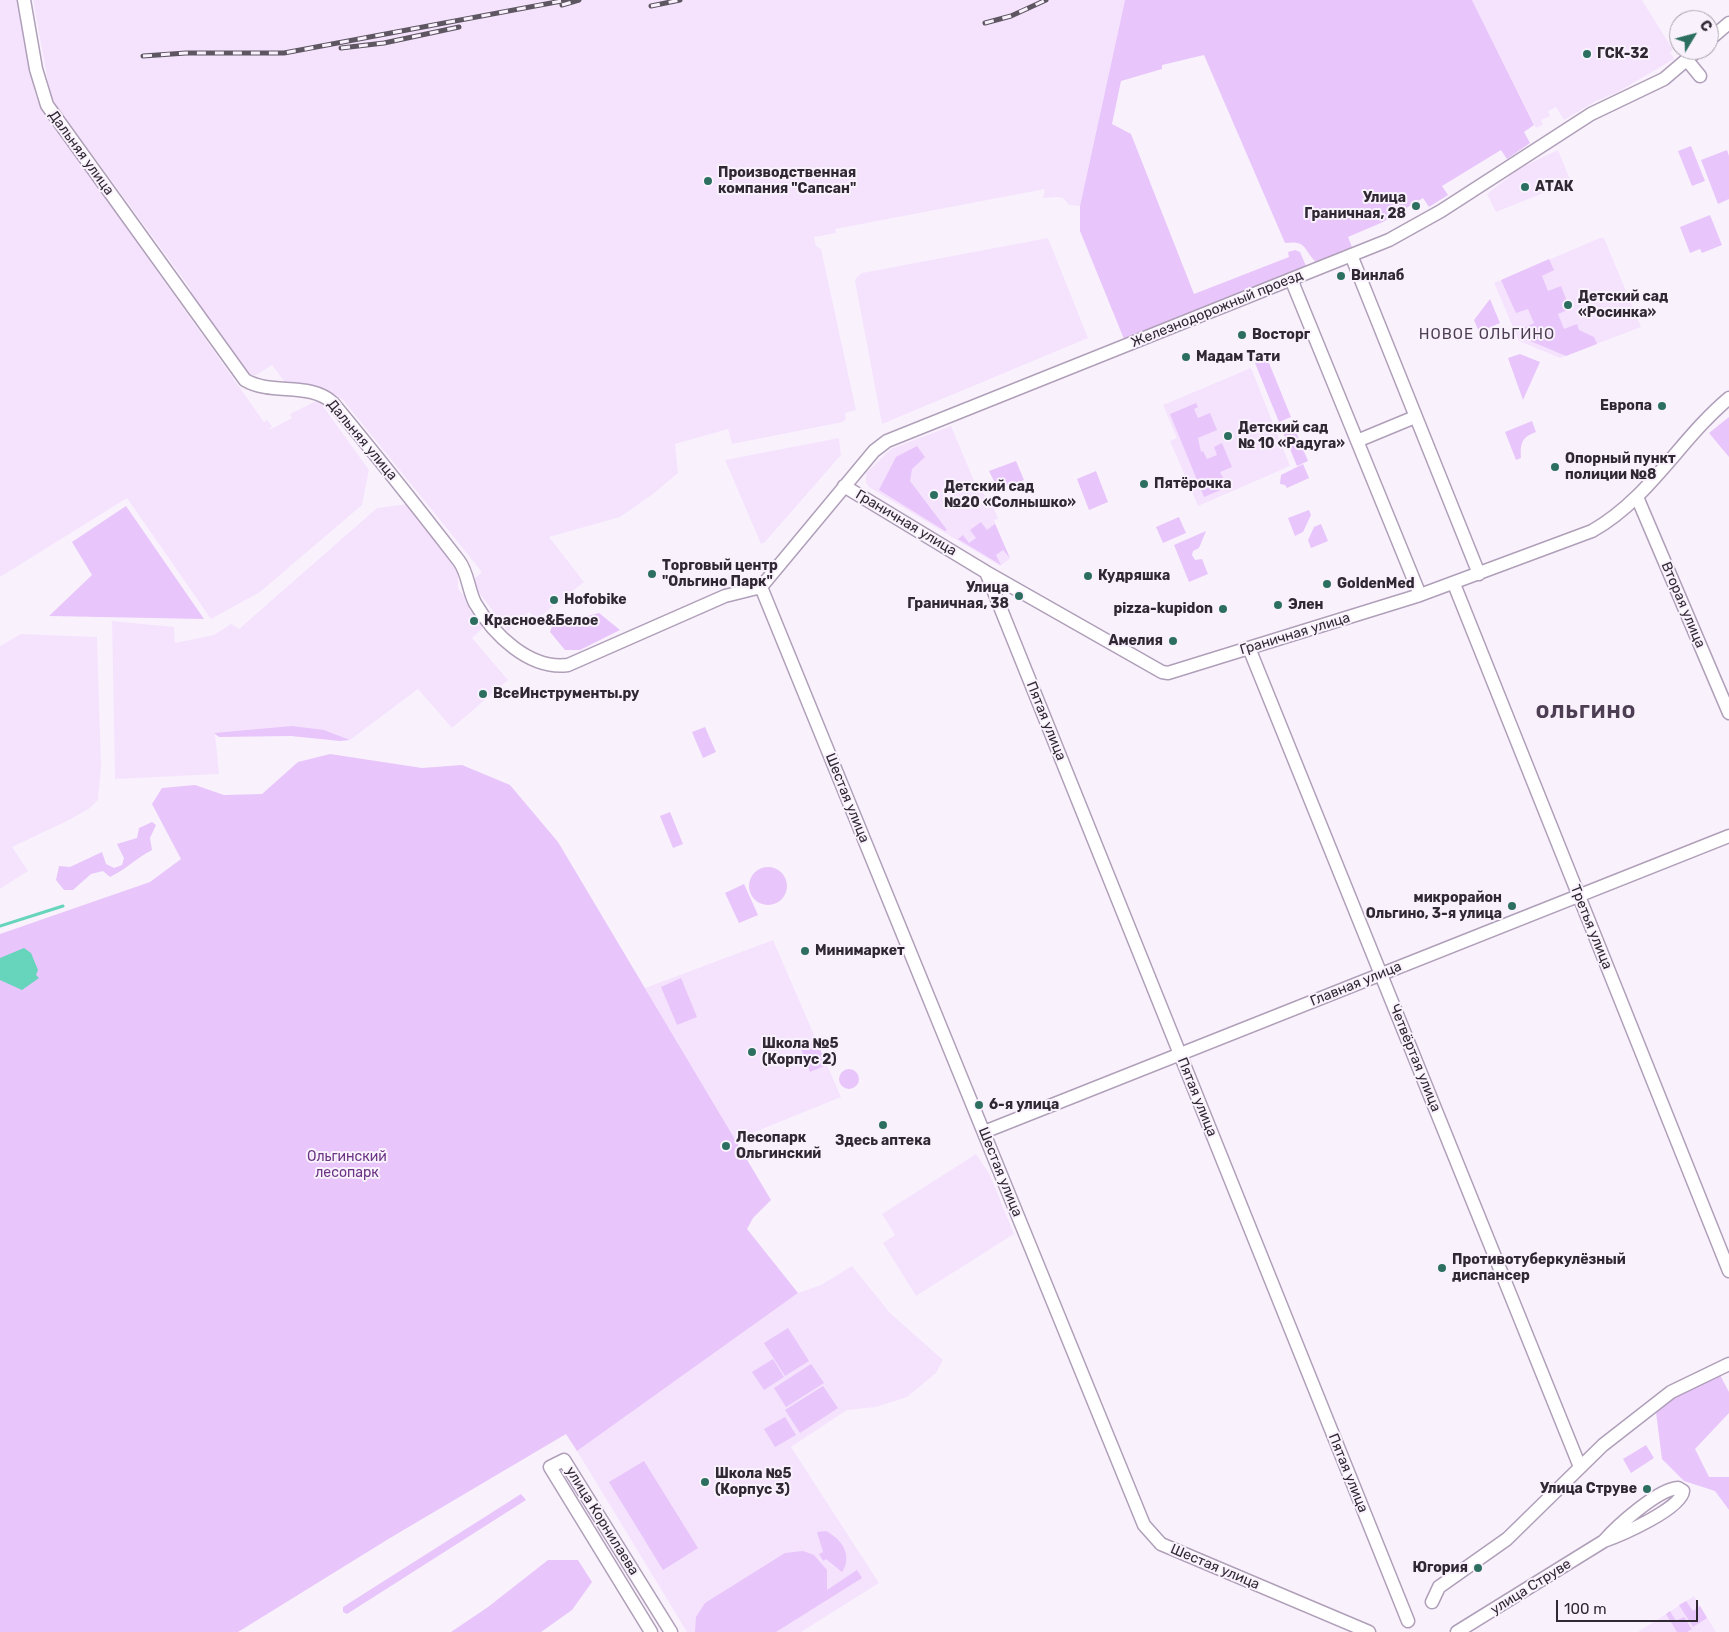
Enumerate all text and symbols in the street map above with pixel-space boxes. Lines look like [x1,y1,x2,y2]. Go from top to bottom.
north arrow [1669,10,1719,60]
text: С [1696,17,1715,35]
place label: ГСК-32 [1597,46,1649,62]
marker: ГСК-32 [1581,48,1593,60]
street label: Дальняя улица [45,108,117,198]
place label: Производственная компания "Сапсан" [718,165,856,198]
marker: Производственная компания "Сапсан" [702,175,714,187]
place label: АТАК [1535,179,1574,195]
marker: АТАК [1519,181,1531,193]
place label: Улица Граничная, 28 [1304,190,1406,222]
marker: Улица Граничная, 28 [1410,200,1422,212]
street label: Железнодорожный проезд [1129,267,1305,351]
place label: Винлаб [1351,268,1404,284]
marker: Винлаб [1335,270,1347,282]
place label: Детский сад «Росинка» [1578,289,1668,322]
marker: Детский сад «Росинка» [1562,299,1574,311]
district label: НОВОЕ ОЛЬГИНО [1417,326,1557,344]
place label: Восторг [1252,327,1310,343]
marker: Восторг [1236,329,1248,341]
place label: Мадам Тати [1196,349,1280,365]
marker: Мадам Тати [1180,351,1192,363]
street label: Дальняя улица [323,396,401,484]
place label: Европа [1600,398,1652,414]
marker: Европа [1656,400,1668,412]
place label: Детский сад № 10 «Радуга» [1238,420,1345,452]
marker: Детский сад № 10 «Радуга» [1222,430,1234,442]
place label: Опорный пункт полиции №8 [1565,451,1676,484]
marker: Опорный пункт полиции №8 [1549,461,1561,473]
place label: Пятёрочка [1154,476,1231,492]
marker: Пятёрочка [1138,478,1150,490]
place label: Детский сад №20 «Солнышко» [944,479,1076,512]
street label: Граничная улица [853,486,959,560]
marker: Детский сад №20 «Солнышко» [928,489,940,501]
place label: Торговый центр "Ольгино Парк" [662,558,778,590]
street label: Вторая улица [1657,559,1709,651]
marker: Торговый центр "Ольгино Парк" [646,568,658,580]
place label: Кудряшка [1098,568,1170,584]
marker: Кудряшка [1082,570,1094,582]
place label: GoldenMed [1337,576,1415,592]
marker: GoldenMed [1321,578,1333,590]
place label: Улица Граничная, 38 [907,580,1009,612]
marker: Улица Граничная, 38 [1013,590,1025,602]
place label: Hofobike [564,592,627,608]
marker: Hofobike [548,594,560,606]
place label: Элен [1288,597,1323,613]
marker: Элен [1272,599,1284,611]
place label: pizza-kupidon [1113,601,1213,617]
marker: pizza-kupidon [1217,603,1229,615]
street label: Граничная улица [1238,609,1352,659]
place label: Красное&Белое [484,613,598,629]
marker: Красное&Белое [468,615,480,627]
place label: Амелия [1108,633,1163,649]
marker: Амелия [1167,635,1179,647]
street label: Пятая улица [1023,679,1069,763]
place label: ВсеИнструменты.ру [493,686,639,702]
marker: ВсеИнструменты.ру [477,688,489,700]
district label: ОЛЬГИНО [1535,702,1637,724]
street label: Шестая улица [821,751,873,845]
street label: Третья улица [1566,882,1616,972]
place label: микрорайон Ольгино, 3-я улица [1366,890,1502,922]
marker: микрорайон Ольгино, 3-я улица [1506,900,1518,912]
place label: Минимаркет [815,943,905,959]
marker: Минимаркет [799,945,811,957]
street label: Главная улица [1308,958,1404,1010]
street label: Четвёртая улица [1386,1002,1444,1114]
place label: Школа №5 (Корпус 2) [762,1036,839,1068]
marker: Школа №5 (Корпус 2) [746,1046,758,1058]
street label: Пятая улица [1174,1055,1220,1139]
place label: 6-я улица [989,1097,1059,1113]
marker: 6-я улица [973,1099,985,1111]
marker: Здесь аптека [877,1119,889,1131]
street label: Шестая улица [974,1125,1026,1219]
place label: Лесопарк Ольгинский [736,1130,821,1162]
place label: Здесь аптека [835,1133,931,1149]
marker: Лесопарк Ольгинский [720,1140,732,1152]
park label: Ольгинский лесопарк [307,1149,387,1182]
place label: Противотуберкулёзный диспансер [1452,1252,1626,1284]
marker: Противотуберкулёзный диспансер [1436,1262,1448,1274]
street label: Пятая улица [1325,1431,1371,1515]
street label: улица Корнилаева [562,1464,642,1578]
place label: Школа №5 (Корпус 3) [715,1466,792,1498]
marker: Школа №5 (Корпус 3) [699,1476,711,1488]
place label: Улица Струве [1540,1481,1637,1497]
marker: Улица Струве [1641,1483,1653,1495]
street label: Шестая улица [1168,1541,1262,1593]
street label: улица Струве [1488,1556,1574,1618]
place label: Югория [1412,1560,1468,1576]
marker: Югория [1472,1562,1484,1574]
scale bar [1559,1590,1702,1622]
text: 100 m [1564,1600,1606,1618]

